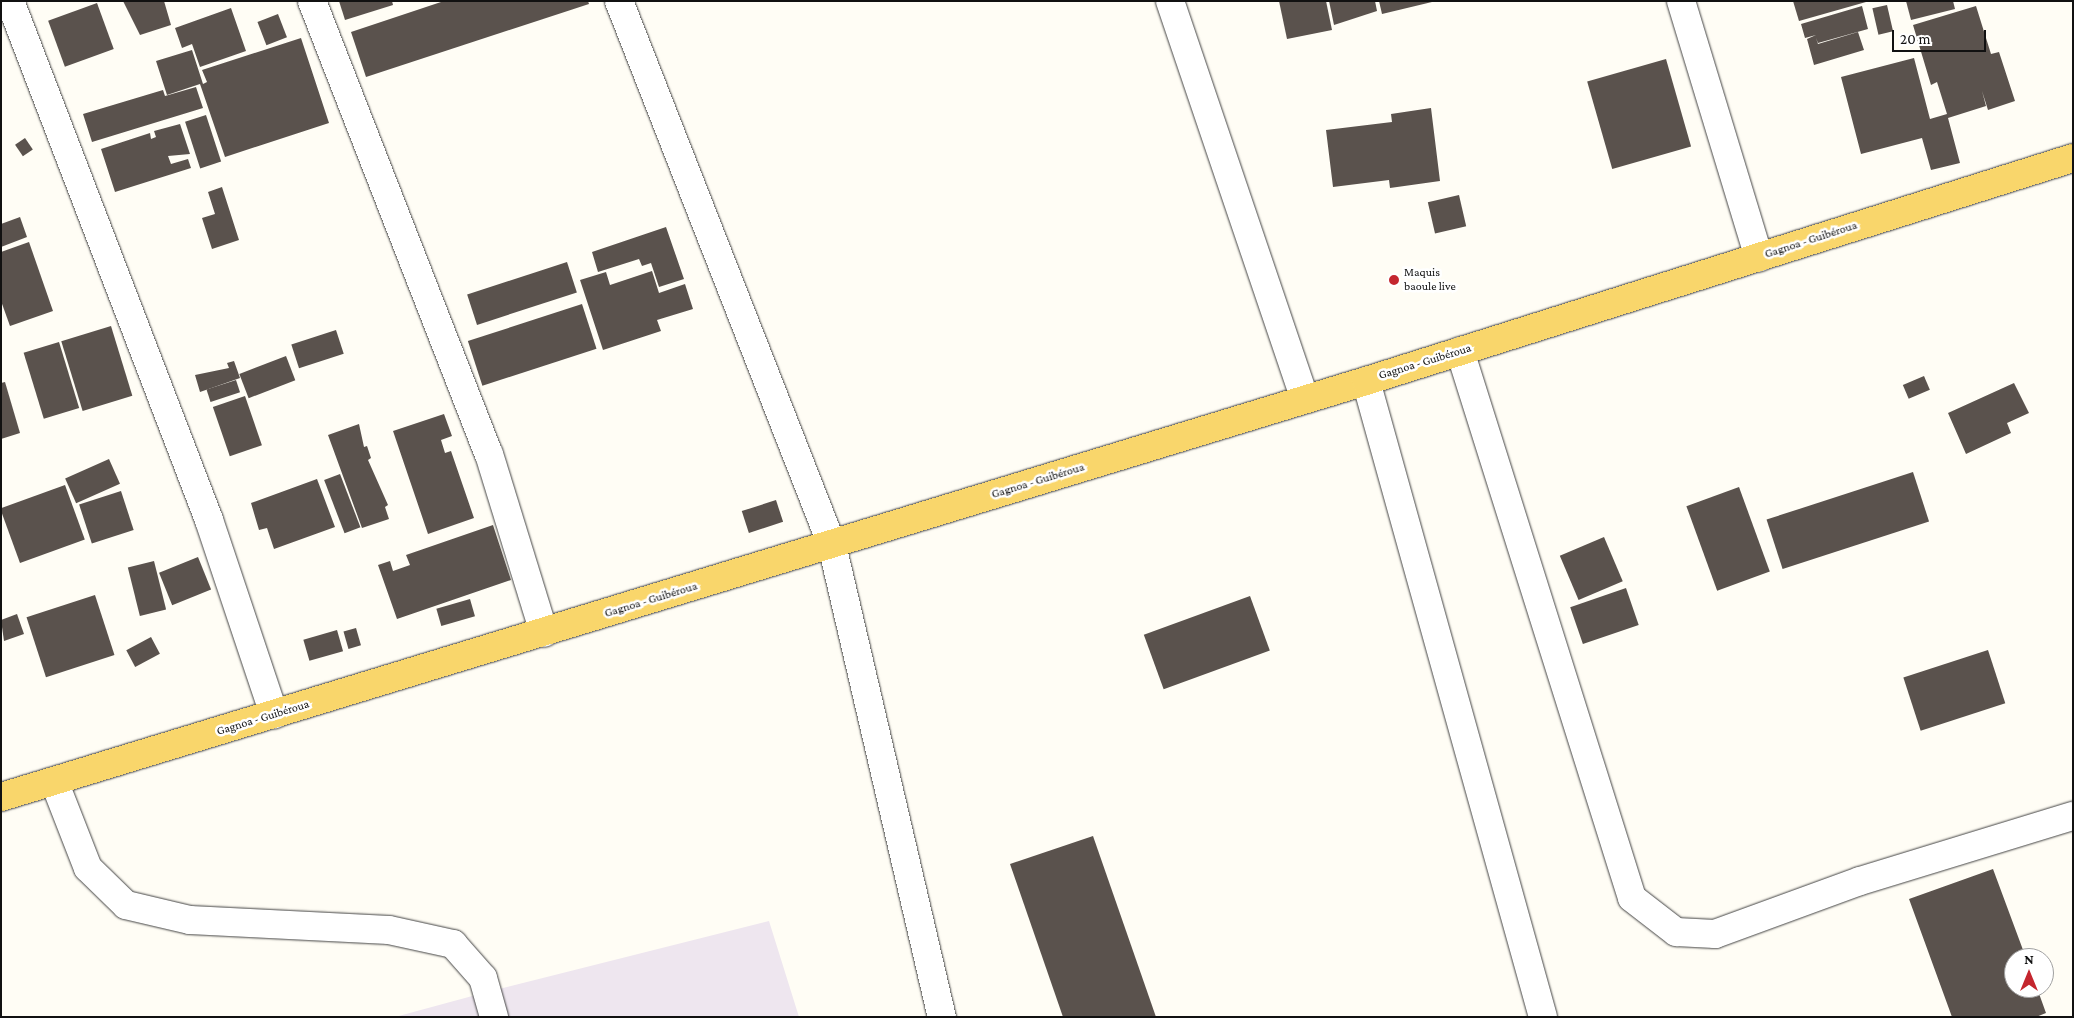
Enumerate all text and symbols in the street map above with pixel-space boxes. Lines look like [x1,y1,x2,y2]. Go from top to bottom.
scale bar [1894,20,1988,52]
text: 20 m [1900,31,1931,47]
street label: Gagnoa - Guibéroua [1763,218,1859,262]
place label: Maquis baoule live [1404,266,1456,294]
marker: Maquis baoule live [1388,274,1400,286]
street label: Gagnoa - Guibéroua [1377,341,1473,383]
street label: Gagnoa - Guibéroua [990,460,1086,502]
street label: Gagnoa - Guibéroua [603,579,699,621]
street label: Gagnoa - Guibéroua [215,697,311,739]
north arrow [2004,948,2054,998]
text: N [2024,951,2034,967]

